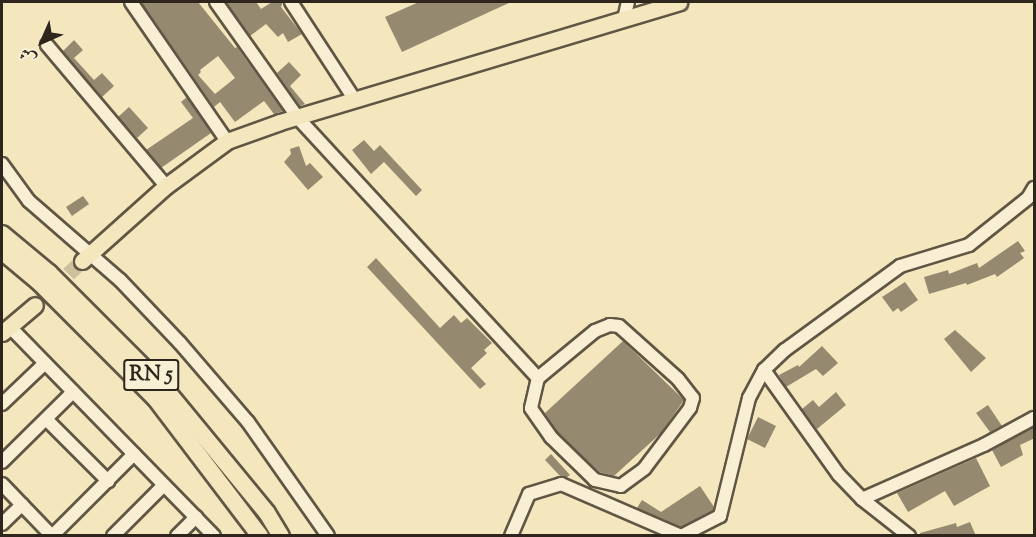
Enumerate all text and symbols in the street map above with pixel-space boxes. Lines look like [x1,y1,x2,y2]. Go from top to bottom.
north arrow [12,12,72,72]
text: ش [15,41,43,69]
road number: RN 5 [122,357,180,393]

